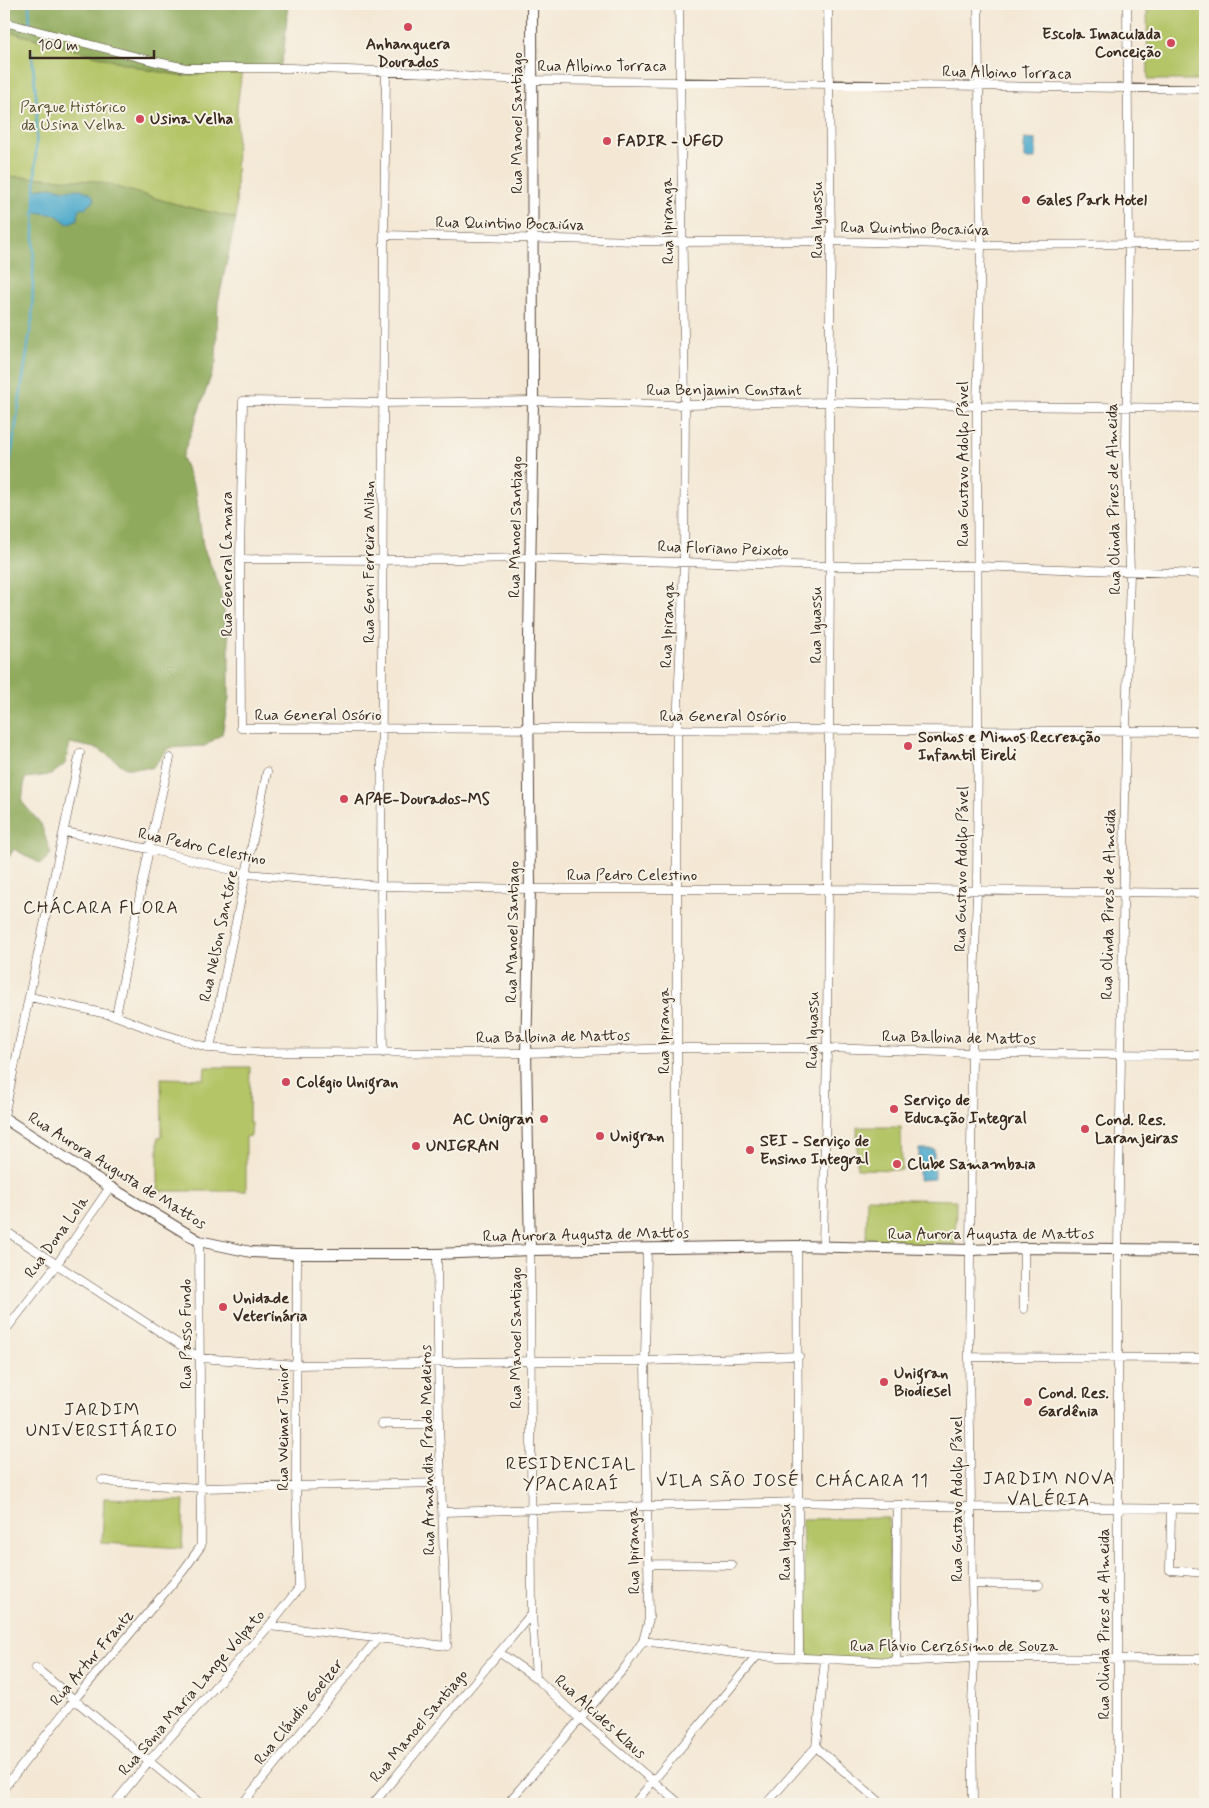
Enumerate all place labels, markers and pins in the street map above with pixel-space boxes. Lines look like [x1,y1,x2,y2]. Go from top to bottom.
marker: Anhanguera Dourados [402,21,414,33]
place label: Escola Imaculada Conceição [1042,24,1161,63]
place label: Anhanguera Dourados [366,34,451,73]
marker: Escola Imaculada Conceição [1165,37,1177,49]
place label: Usina Velha [150,109,233,130]
marker: Usina Velha [134,113,146,125]
place label: FADIR - UFGD [617,131,724,152]
marker: FADIR - UFGD [601,135,613,147]
place label: Gales Park Hotel [1036,190,1147,211]
marker: Gales Park Hotel [1020,194,1032,206]
place label: Sonhos e Mimos Recreação Infantil Eireli [918,727,1101,766]
marker: Sonhos e Mimos Recreação Infantil Eireli [902,740,914,752]
place label: APAE-Dourados-MS [354,789,491,810]
marker: APAE-Dourados-MS [338,793,350,805]
place label: Colégio Unigran [296,1072,398,1095]
marker: Colégio Unigran [280,1076,292,1088]
place label: Serviço de Educação Integral [904,1090,1027,1131]
marker: Serviço de Educação Integral [888,1103,900,1115]
place label: AC Unigran [453,1109,534,1132]
place label: Cond. Res. Laranjeiras [1095,1110,1178,1149]
marker: AC Unigran [538,1113,550,1125]
marker: Cond. Res. Laranjeiras [1079,1123,1091,1135]
place label: Unigran [610,1126,664,1149]
marker: Unigran [594,1130,606,1142]
place label: SEI - Serviço de Ensino Integral [760,1131,869,1172]
place label: UNIGRAN [426,1136,499,1157]
marker: UNIGRAN [410,1140,422,1152]
marker: SEI - Serviço de Ensino Integral [744,1144,756,1156]
place label: Clube Samambaia [907,1154,1036,1175]
marker: Clube Samambaia [891,1158,903,1170]
place label: Unidade Veterinária [233,1288,308,1327]
marker: Unidade Veterinária [217,1301,229,1313]
place label: Unigran Biodiesel [894,1363,951,1402]
marker: Unigran Biodiesel [878,1376,890,1388]
place label: Cond. Res. Gardênia [1038,1383,1109,1422]
marker: Cond. Res. Gardênia [1022,1396,1034,1408]

